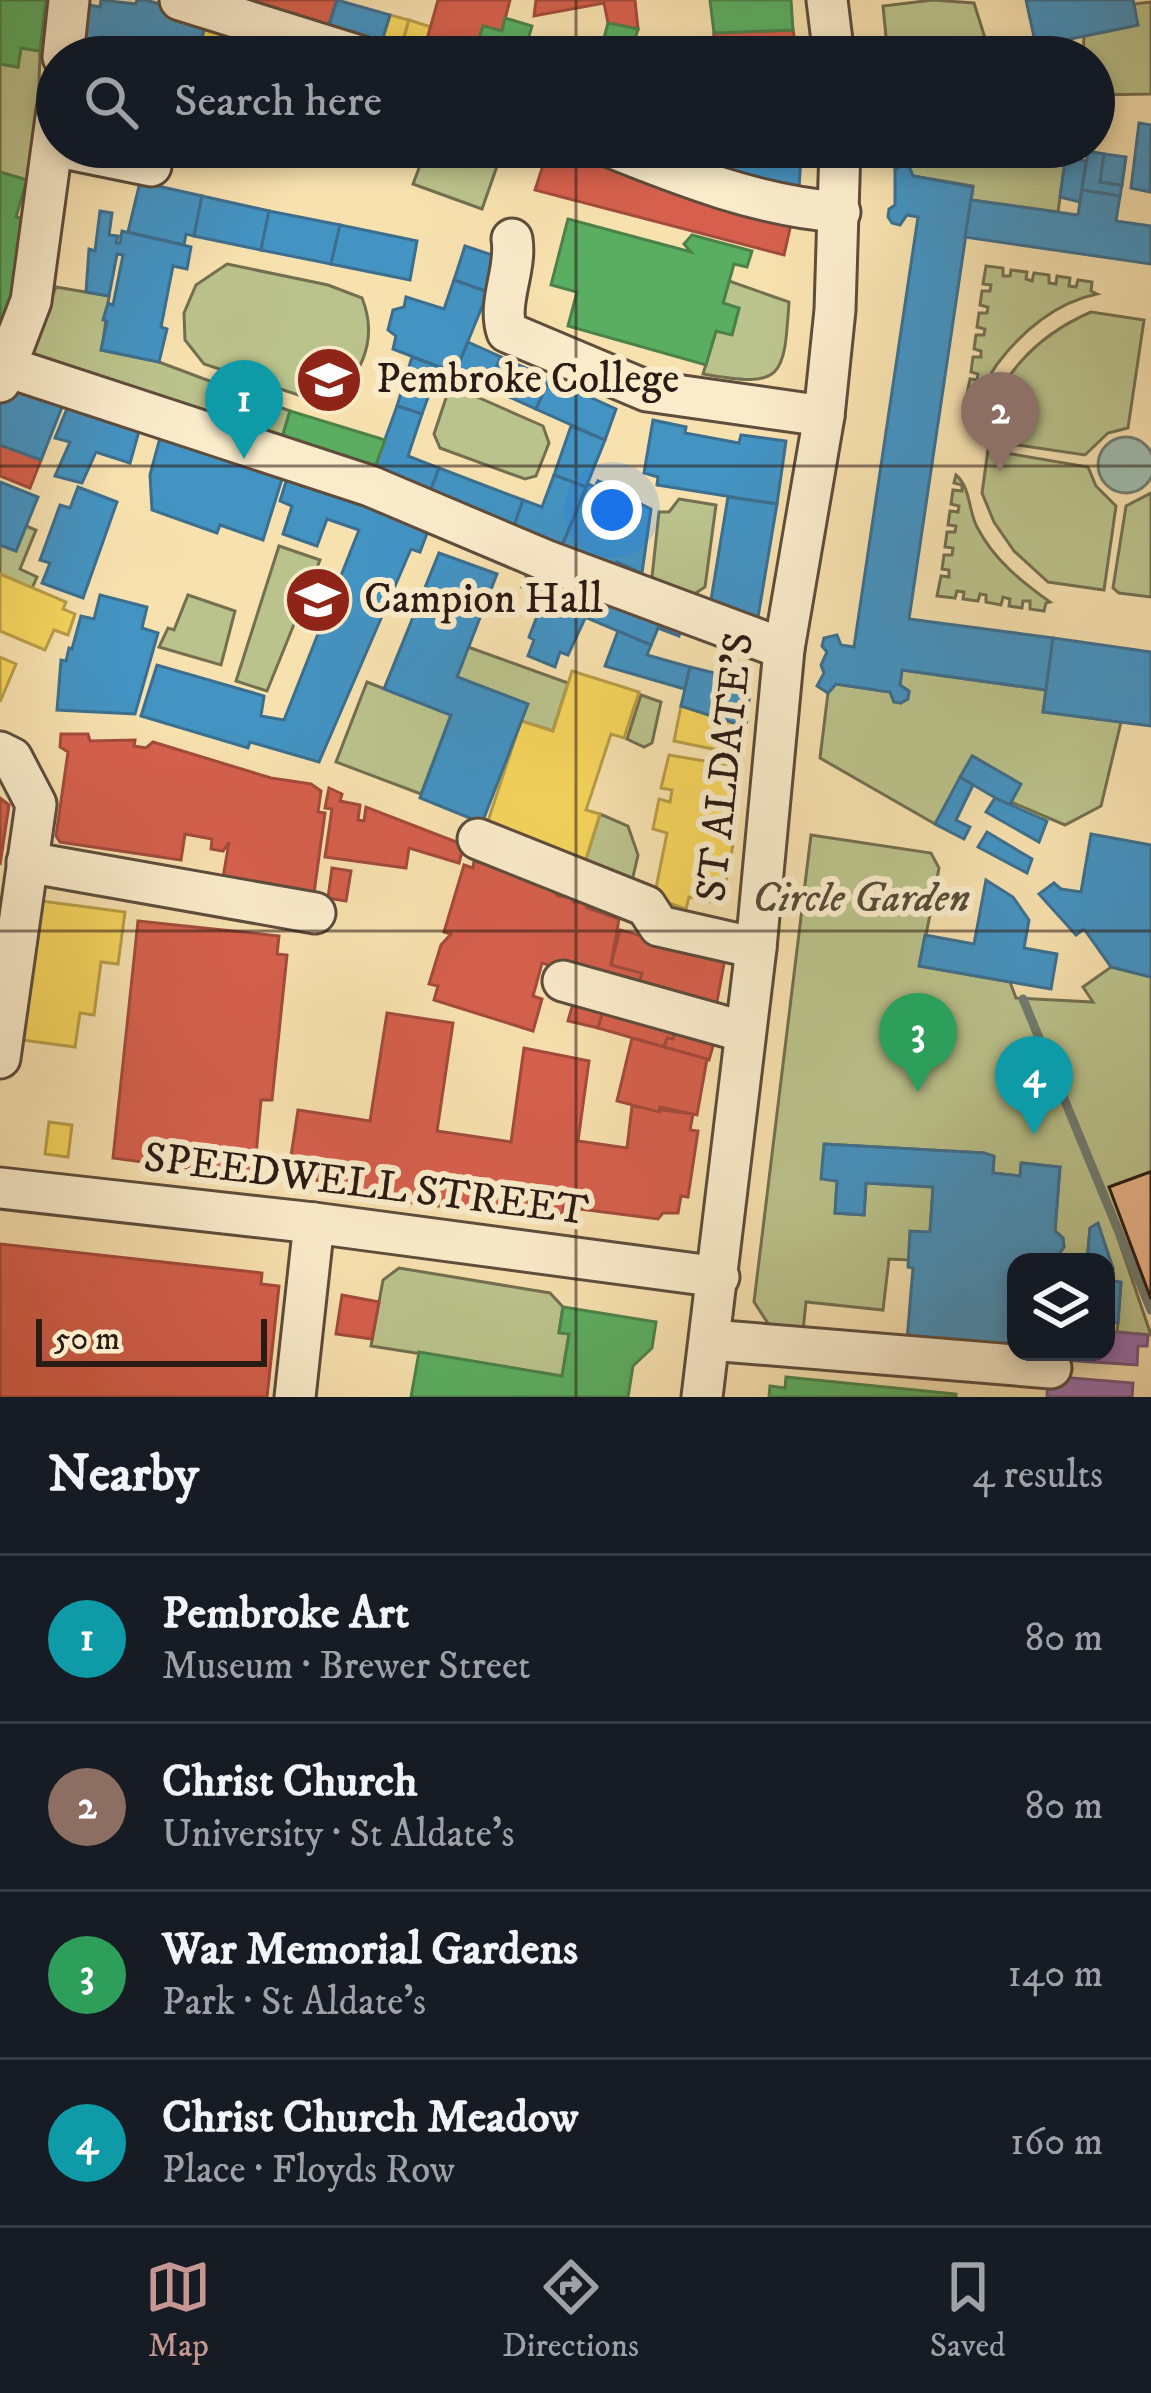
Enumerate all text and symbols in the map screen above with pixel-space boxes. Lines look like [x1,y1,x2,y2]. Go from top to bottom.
search box [36,36,1115,168]
icon: search [78,69,144,135]
text: Search here [174,74,382,130]
school or university icon: Pembroke College [294,345,364,415]
place label: Pembroke College [376,354,679,406]
pin: 1 [205,360,283,459]
pin: 2 [961,372,1039,471]
your location [582,480,642,540]
school or university icon: Campion Hall [283,565,353,635]
place label: Campion Hall [364,574,603,626]
street label: ST ALDATE'S [686,630,766,904]
park label: Circle Garden [752,873,970,925]
pin: 3 [879,993,957,1092]
pin: 4 [995,1036,1073,1135]
street label: SPEEDWELL STREET [141,1132,591,1238]
map controls [1007,1253,1115,1361]
button: layers [1007,1253,1115,1361]
scale bar [36,1313,267,1366]
text: 50 m [54,1319,120,1360]
text: Nearby [48,1443,199,1507]
text: 4 results [973,1451,1103,1500]
text: Pembroke Art [162,1586,409,1642]
text: 1 [80,1614,94,1663]
text: 80 m [1025,1614,1103,1663]
text: Museum · Brewer Street [162,1642,531,1691]
text: Christ Church [162,1754,418,1810]
text: 2 [77,1782,97,1831]
text: 80 m [1025,1782,1103,1831]
text: University · St Aldate's [162,1810,514,1859]
text: War Memorial Gardens [162,1922,578,1978]
text: 3 [80,1950,94,1999]
text: 140 m [1008,1950,1103,1999]
text: Park · St Aldate's [162,1978,426,2027]
text: Christ Church Meadow [162,2090,578,2146]
text: 4 [76,2118,98,2167]
text: 160 m [1010,2118,1103,2167]
text: Place · Floyds Row [162,2146,455,2195]
tab: Map [145,2254,211,2367]
tab: Directions [502,2254,639,2367]
tab: Saved [930,2254,1006,2367]

